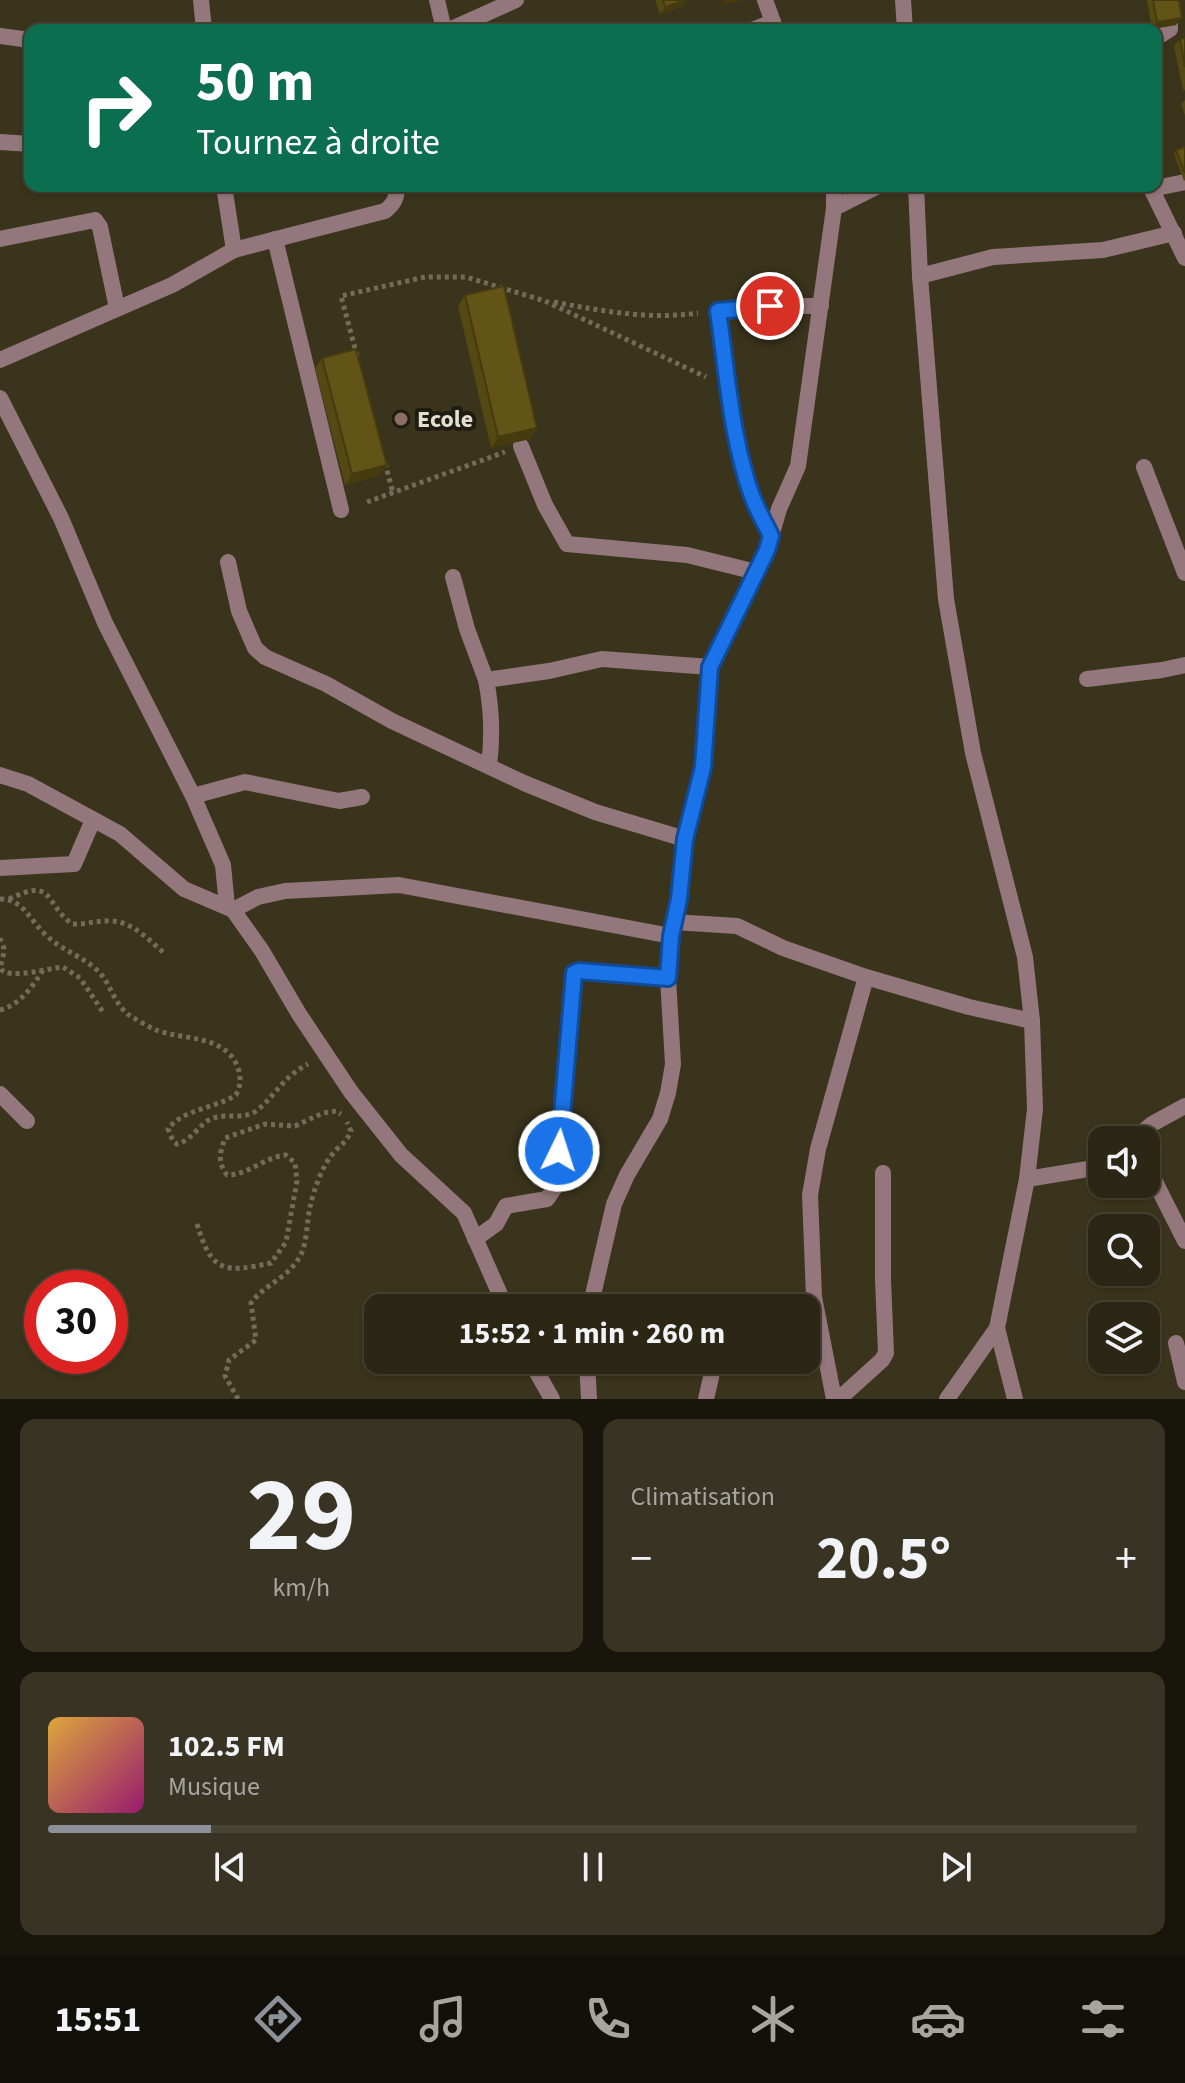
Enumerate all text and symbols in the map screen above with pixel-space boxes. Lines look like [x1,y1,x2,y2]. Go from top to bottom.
text: 50 m [196,43,314,122]
icon: right [64,56,168,160]
text: Tournez à droite [196,117,440,168]
pin [736,272,804,340]
icon: arrive [748,284,792,328]
place label: Ecole [417,402,473,437]
marker: Ecole [392,410,410,428]
position arrow [517,1109,601,1193]
map controls [1088,1126,1160,1374]
button: sound [1088,1126,1160,1198]
button: search [1088,1214,1160,1286]
speed limit sign: 30 [24,1270,128,1374]
button: layers [1088,1302,1160,1374]
text: 15:52 · 1 min · 260 m [459,1312,725,1355]
text: 29 [246,1443,356,1591]
text: Climatisation [631,1478,775,1515]
text: 20.5° [816,1517,951,1602]
text: − [631,1528,652,1591]
text: + [1115,1528,1137,1591]
text: km/h [272,1569,330,1606]
text: 102.5 FM [168,1725,285,1768]
text: Musique [168,1768,260,1805]
icon: previous [208,1845,252,1889]
icon: pause [571,1845,615,1889]
icon: next [934,1845,978,1889]
icon: directions [250,1991,306,2047]
icon: music [415,1991,471,2047]
icon: phone [580,1991,636,2047]
icon: climate [745,1991,801,2047]
icon: car [910,1991,966,2047]
icon: filters [1075,1991,1131,2047]
text: 15:51 [54,1994,141,2045]

